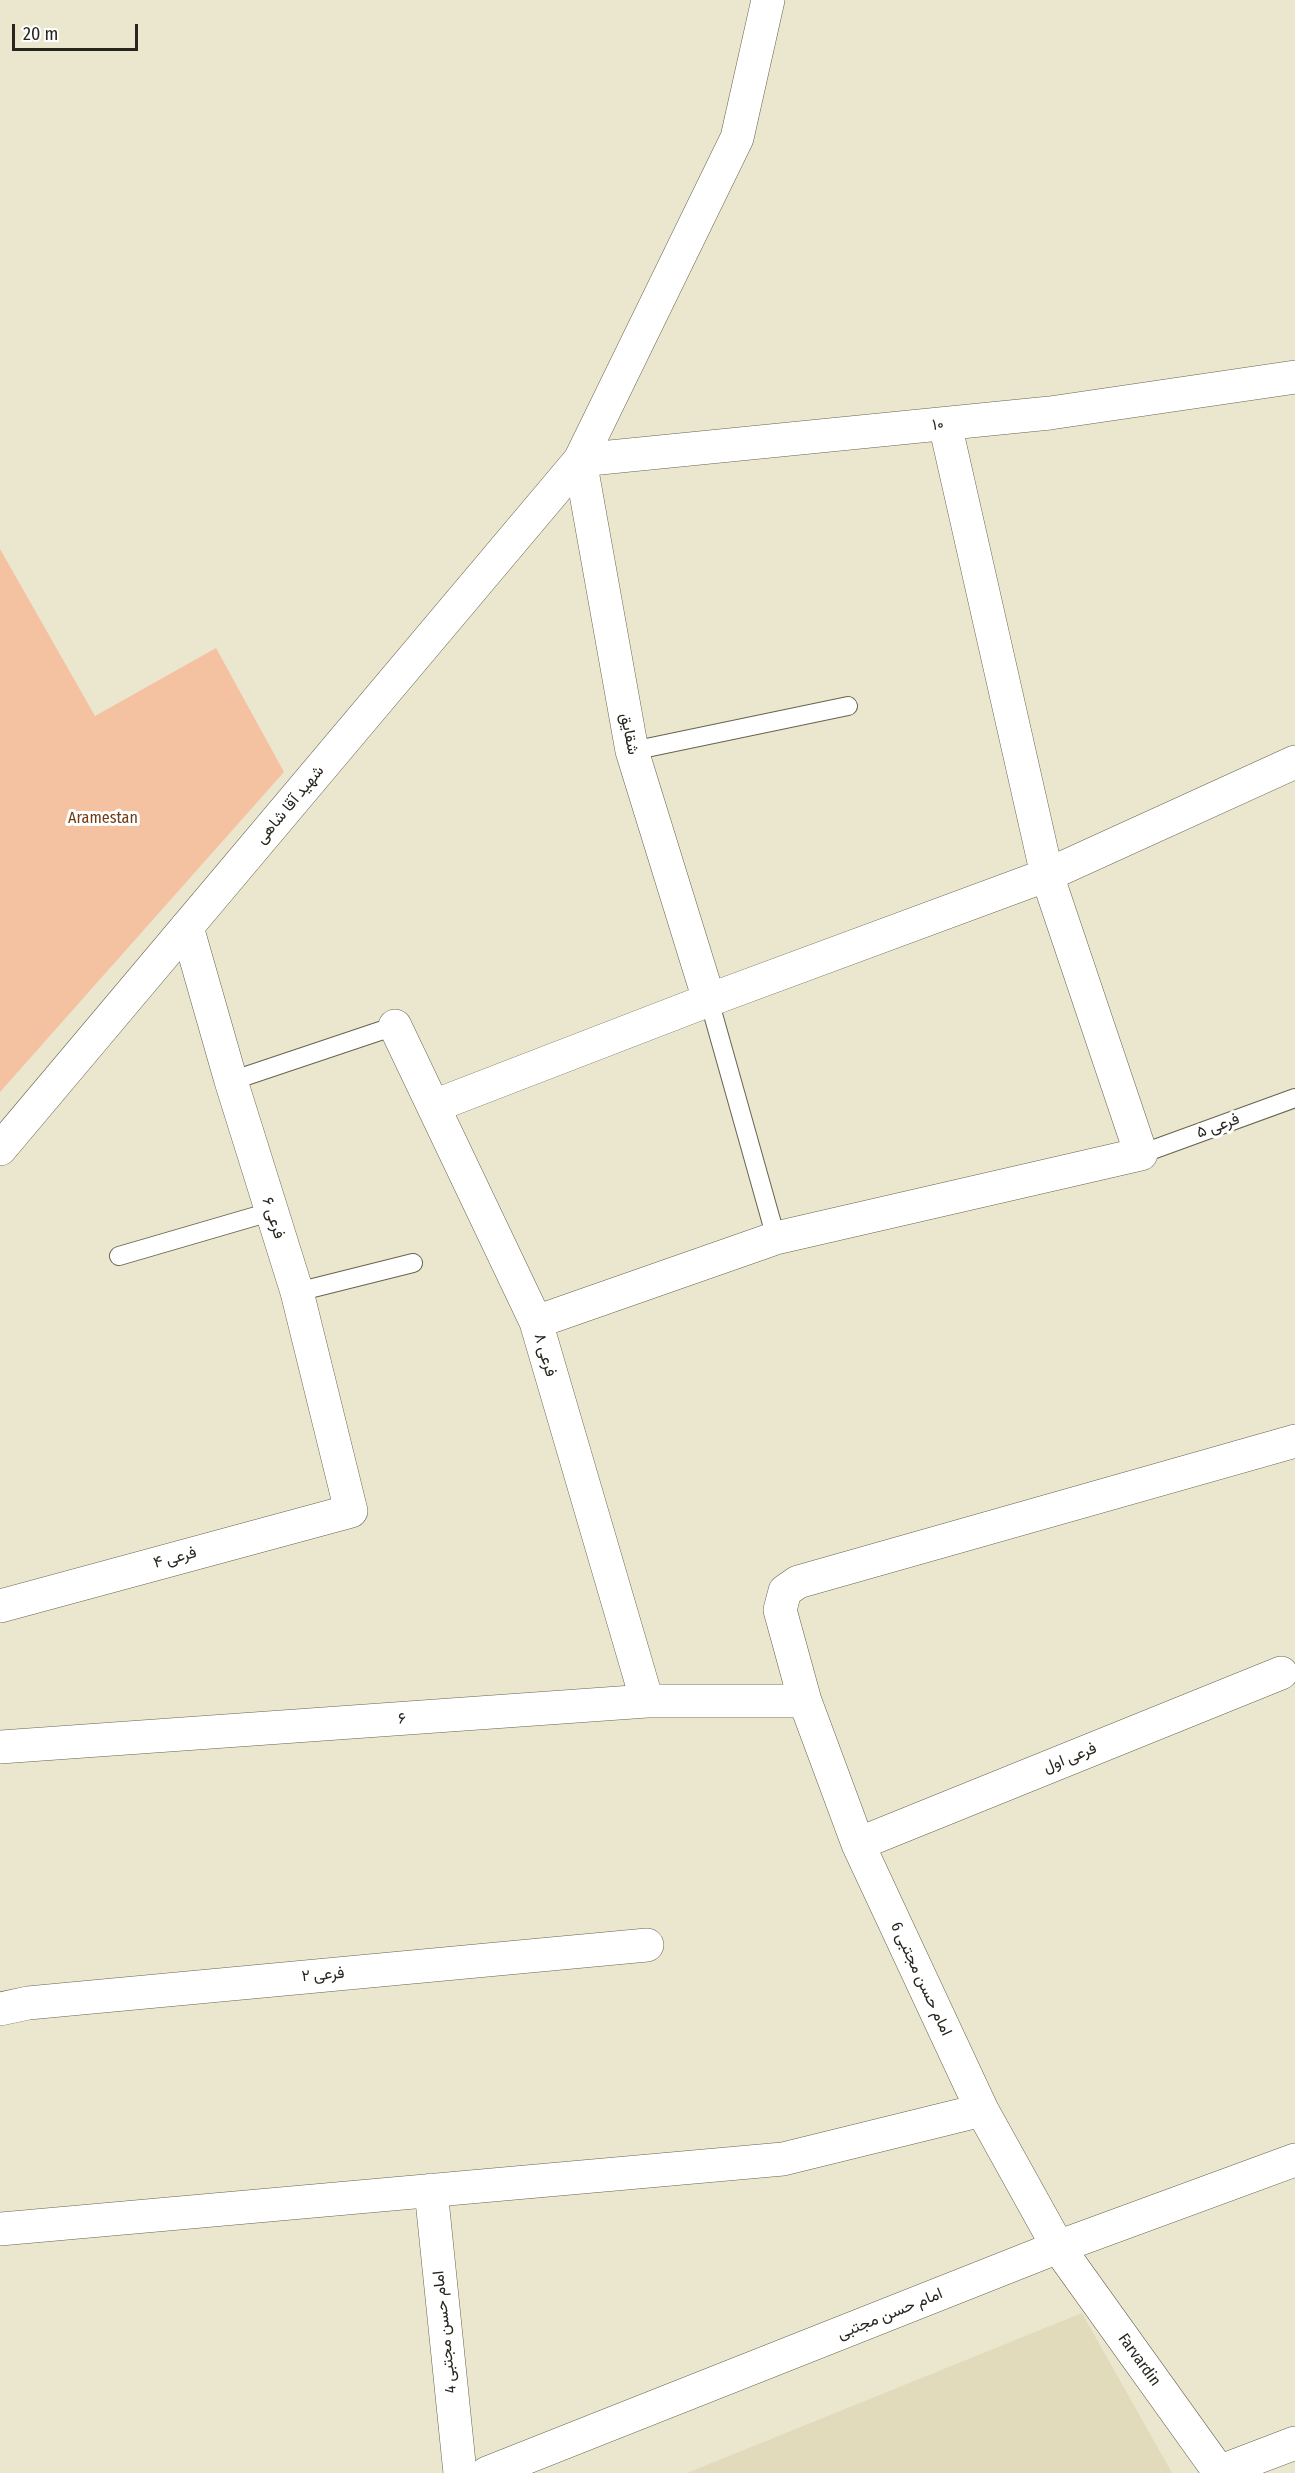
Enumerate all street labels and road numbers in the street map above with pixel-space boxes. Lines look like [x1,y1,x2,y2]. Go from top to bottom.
street label: ۱۰ [931,415,945,435]
street label: شقایق [616,712,642,756]
street label: شهید آقا شاهی [252,762,328,848]
street label: فرعی ۵ [1194,1109,1242,1143]
street label: فرعی ۶ [257,1195,289,1241]
street label: فرعی ۸ [530,1331,560,1379]
street label: فرعی ۴ [151,1543,199,1573]
street label: ۶ [397,1709,407,1729]
street label: فرعی اول [1041,1739,1099,1777]
street label: امام حسن مجتبی 6 [886,1919,956,2039]
street label: فرعی ۲ [301,1964,345,1986]
street label: امام حسن مجتبی 4 [429,2270,461,2394]
street label: امام حسن مجتبی [835,2284,945,2344]
street label: Farvardin [1113,2330,1165,2390]

